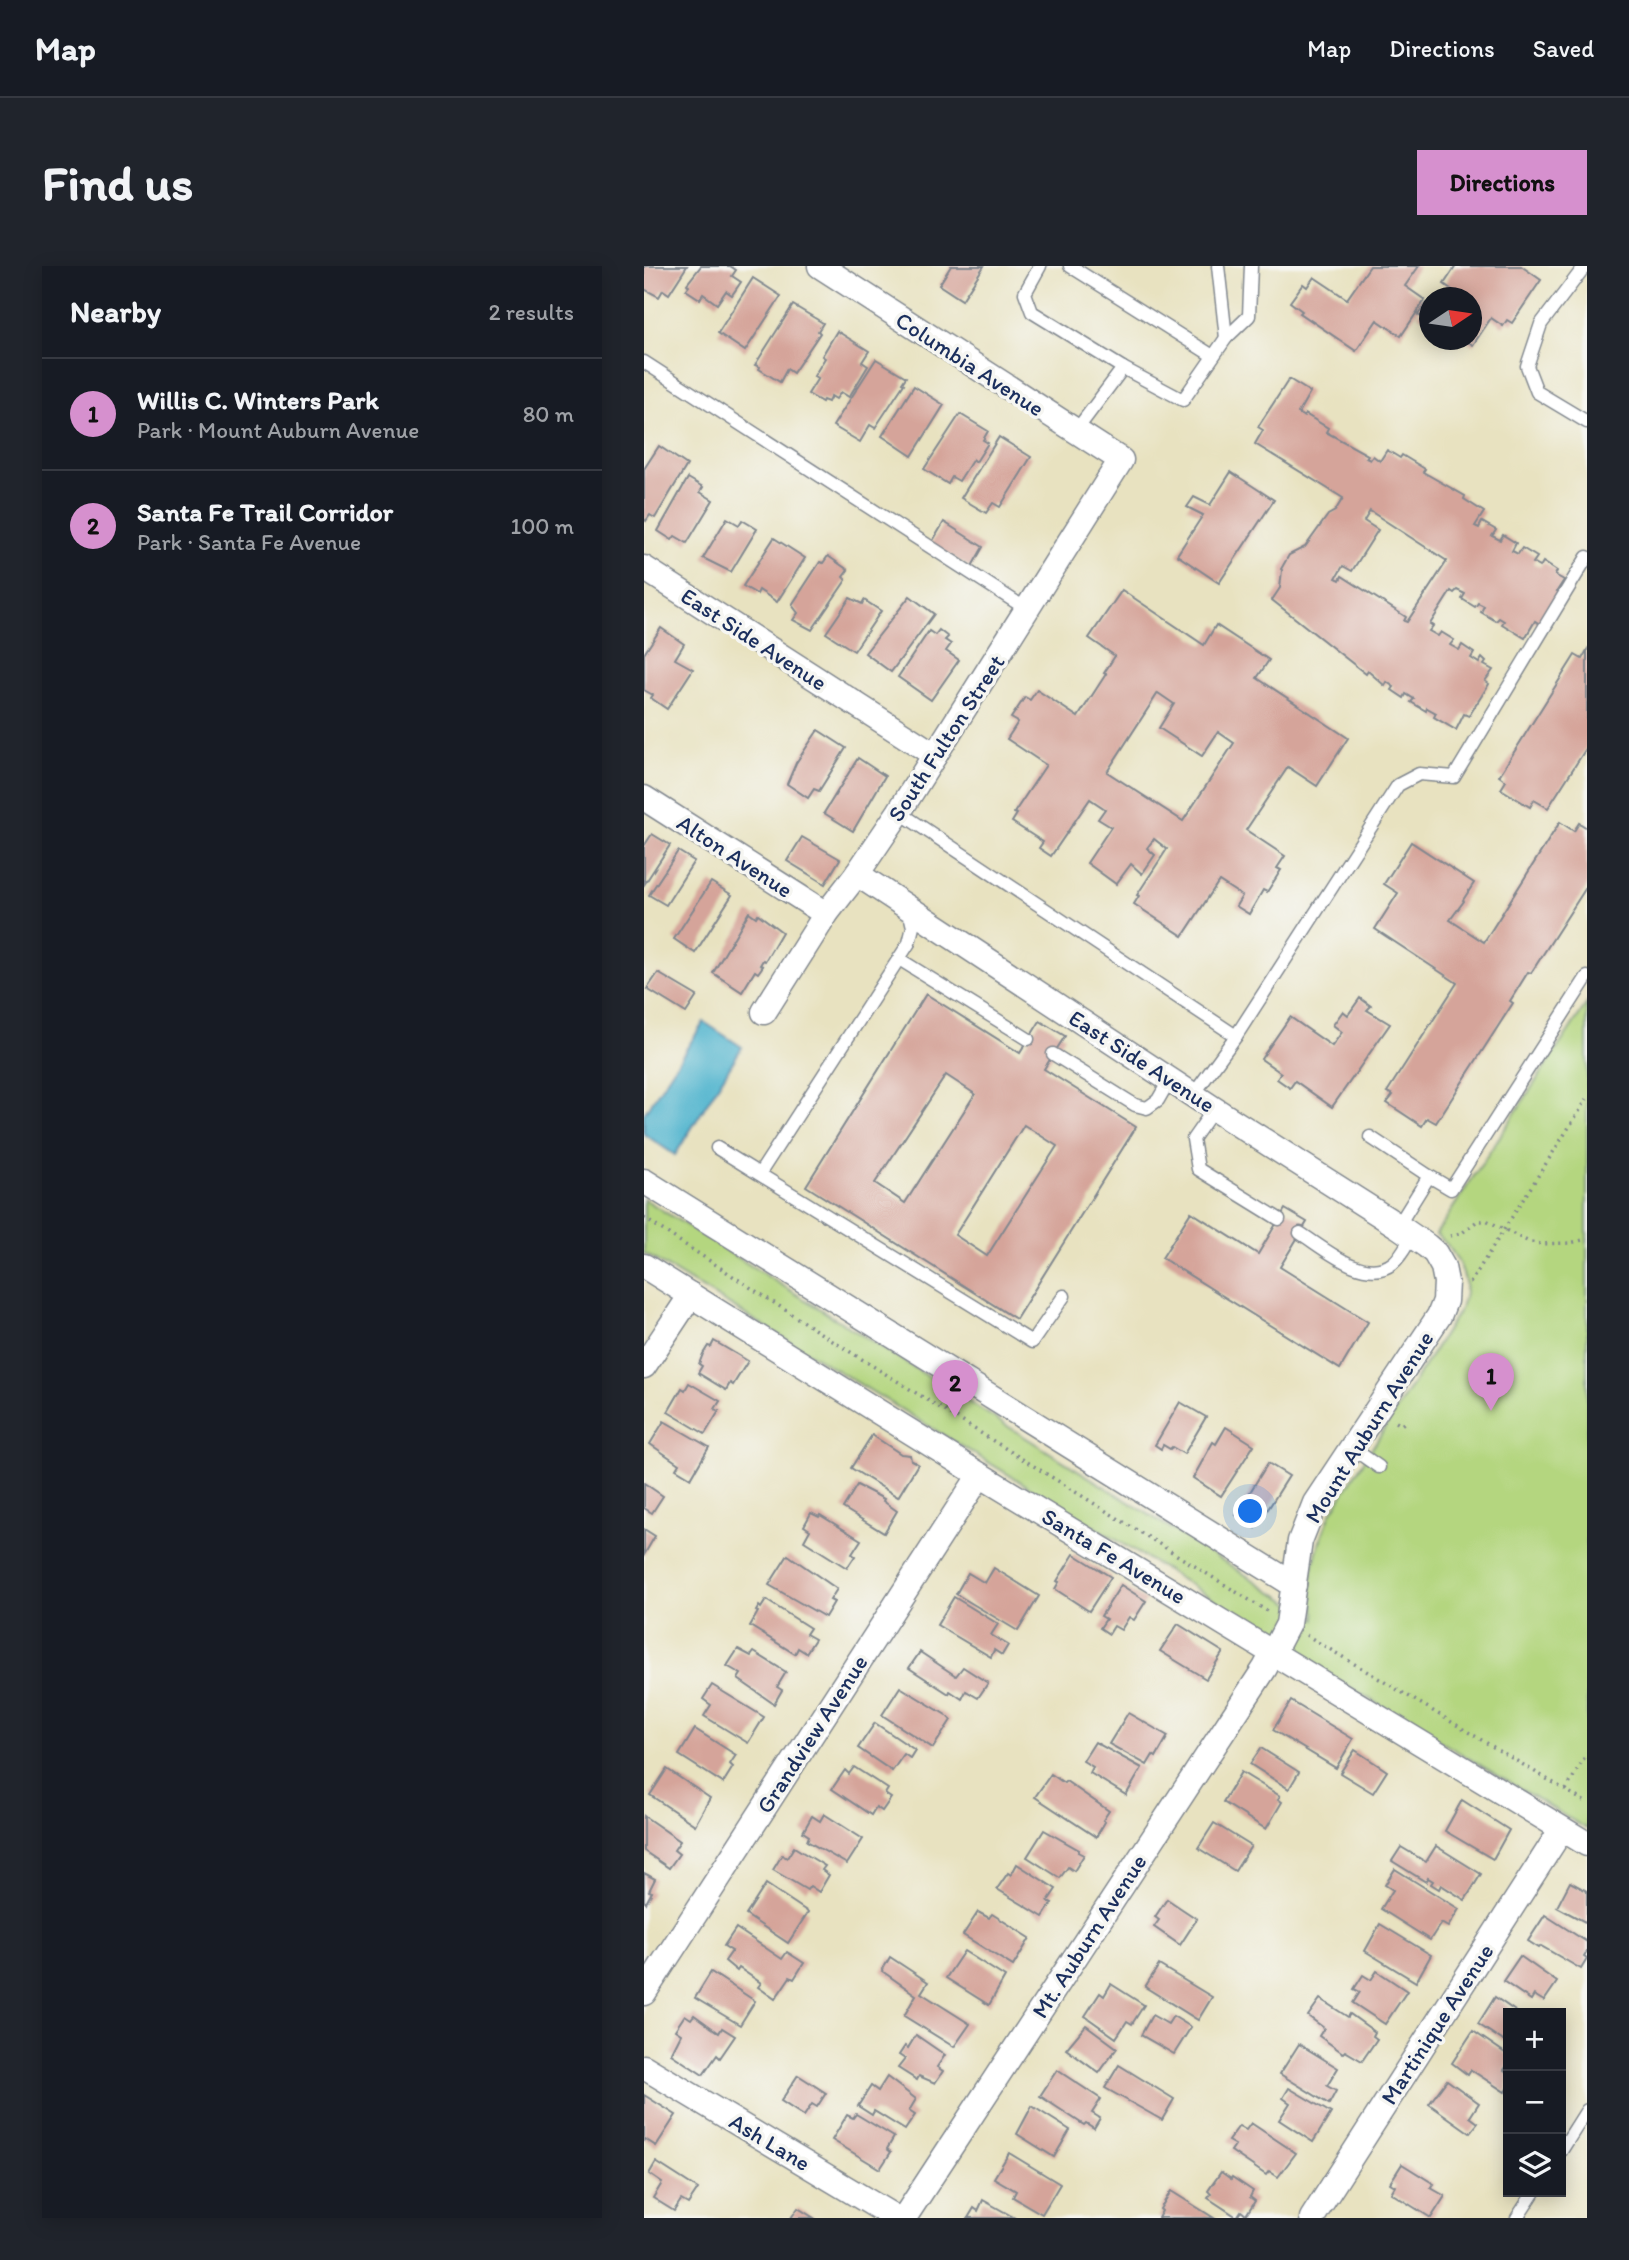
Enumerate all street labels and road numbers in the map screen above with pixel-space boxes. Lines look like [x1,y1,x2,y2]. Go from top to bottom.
street label: Columbia Avenue [891,306,1049,422]
street label: East Side Avenue [676,581,832,697]
street label: South Fulton Street [882,649,1011,827]
street label: Alton Avenue [672,808,798,904]
street label: East Side Avenue [1064,1003,1220,1119]
street label: Mount Auburn Avenue [1299,1326,1439,1528]
street label: Santa Fe Avenue [1037,1502,1191,1610]
street label: Grandview Avenue [750,1650,874,1818]
street label: Mt. Auburn Avenue [1026,1849,1152,2023]
street label: Martinique Avenue [1375,1938,1499,2110]
street label: Ash Lane [724,2107,816,2177]

